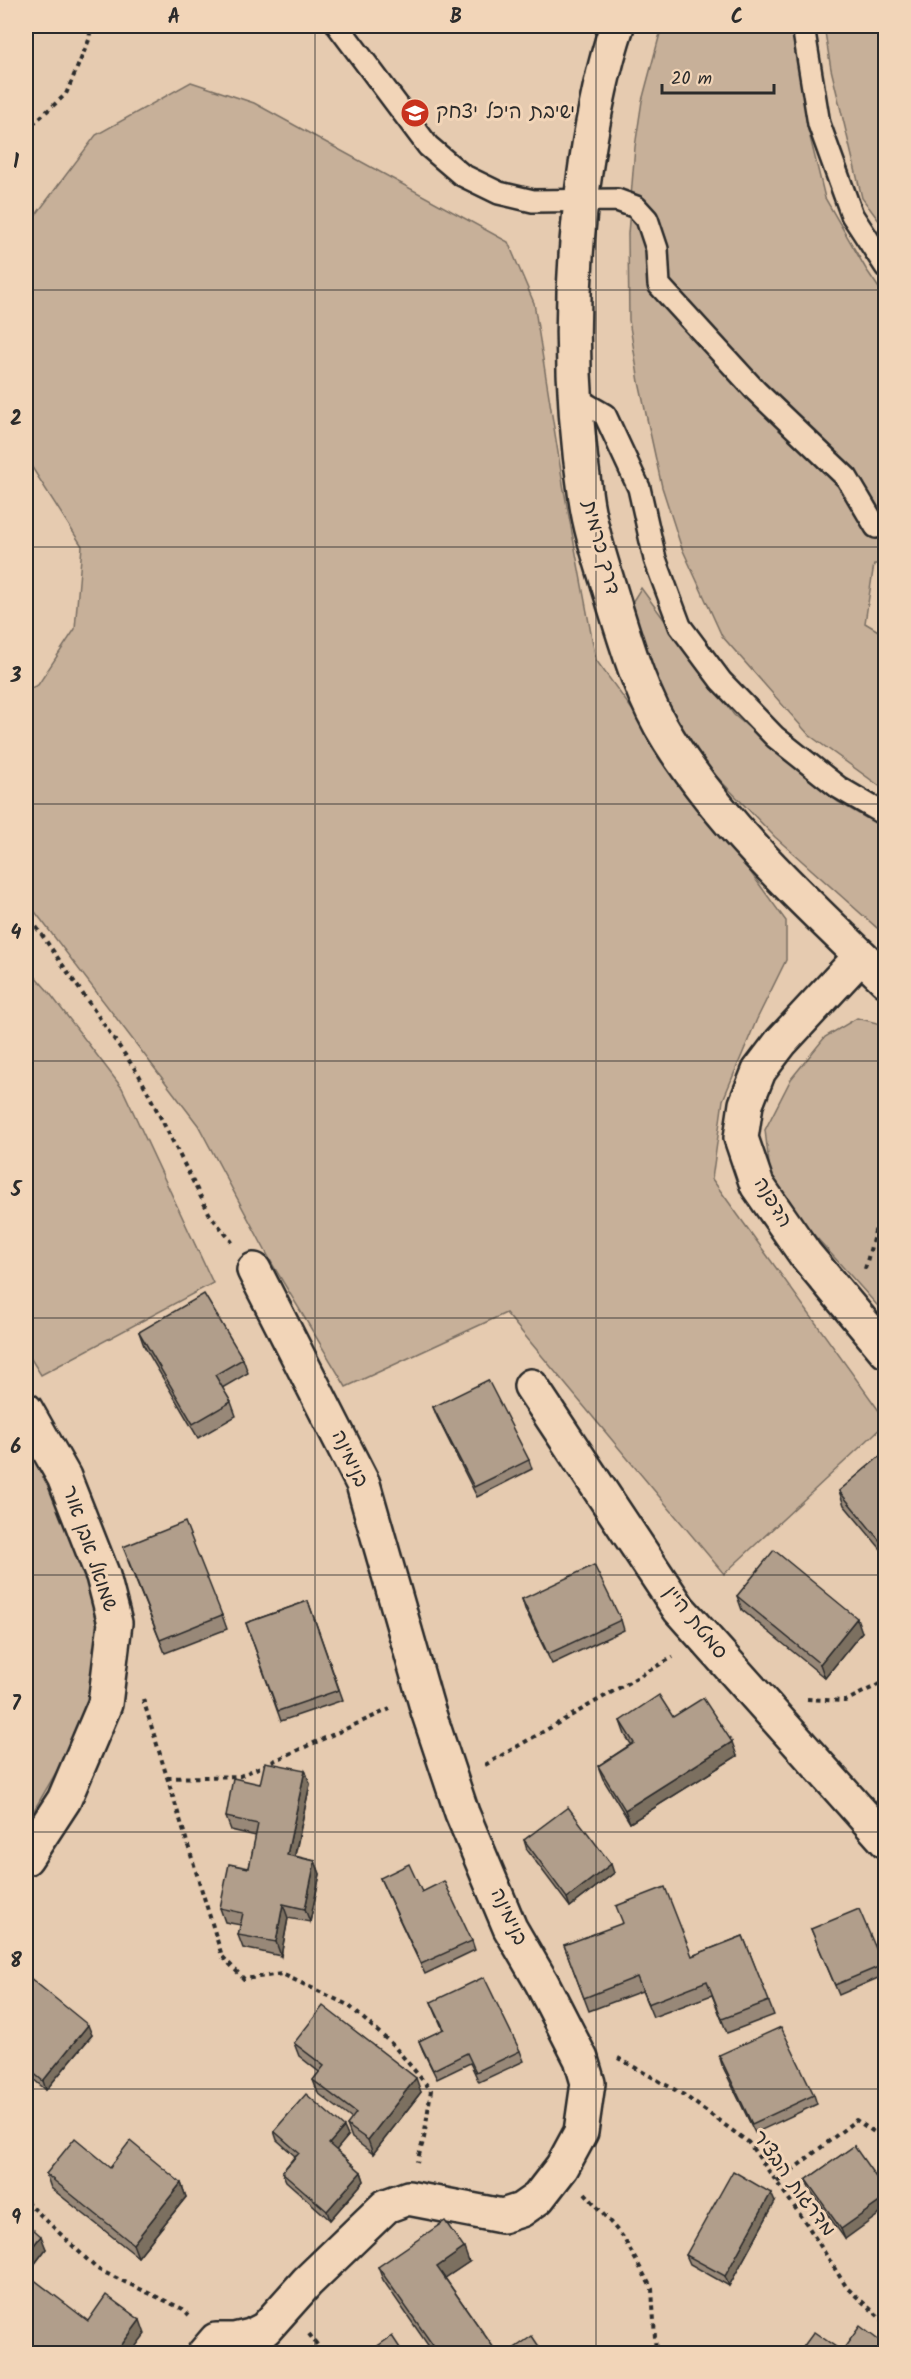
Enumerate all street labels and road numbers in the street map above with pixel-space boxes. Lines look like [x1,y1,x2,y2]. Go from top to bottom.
street label: דרך כרמית [572,496,628,599]
street label: הדפנה [744,1171,800,1235]
street label: בנימינה [322,1425,376,1493]
street label: שמואל אבן אור [52,1481,126,1617]
street label: סמטת היין [655,1579,735,1667]
street label: בנימינה [481,1883,535,1951]
street label: מדרגות הבציר [743,2124,843,2244]

